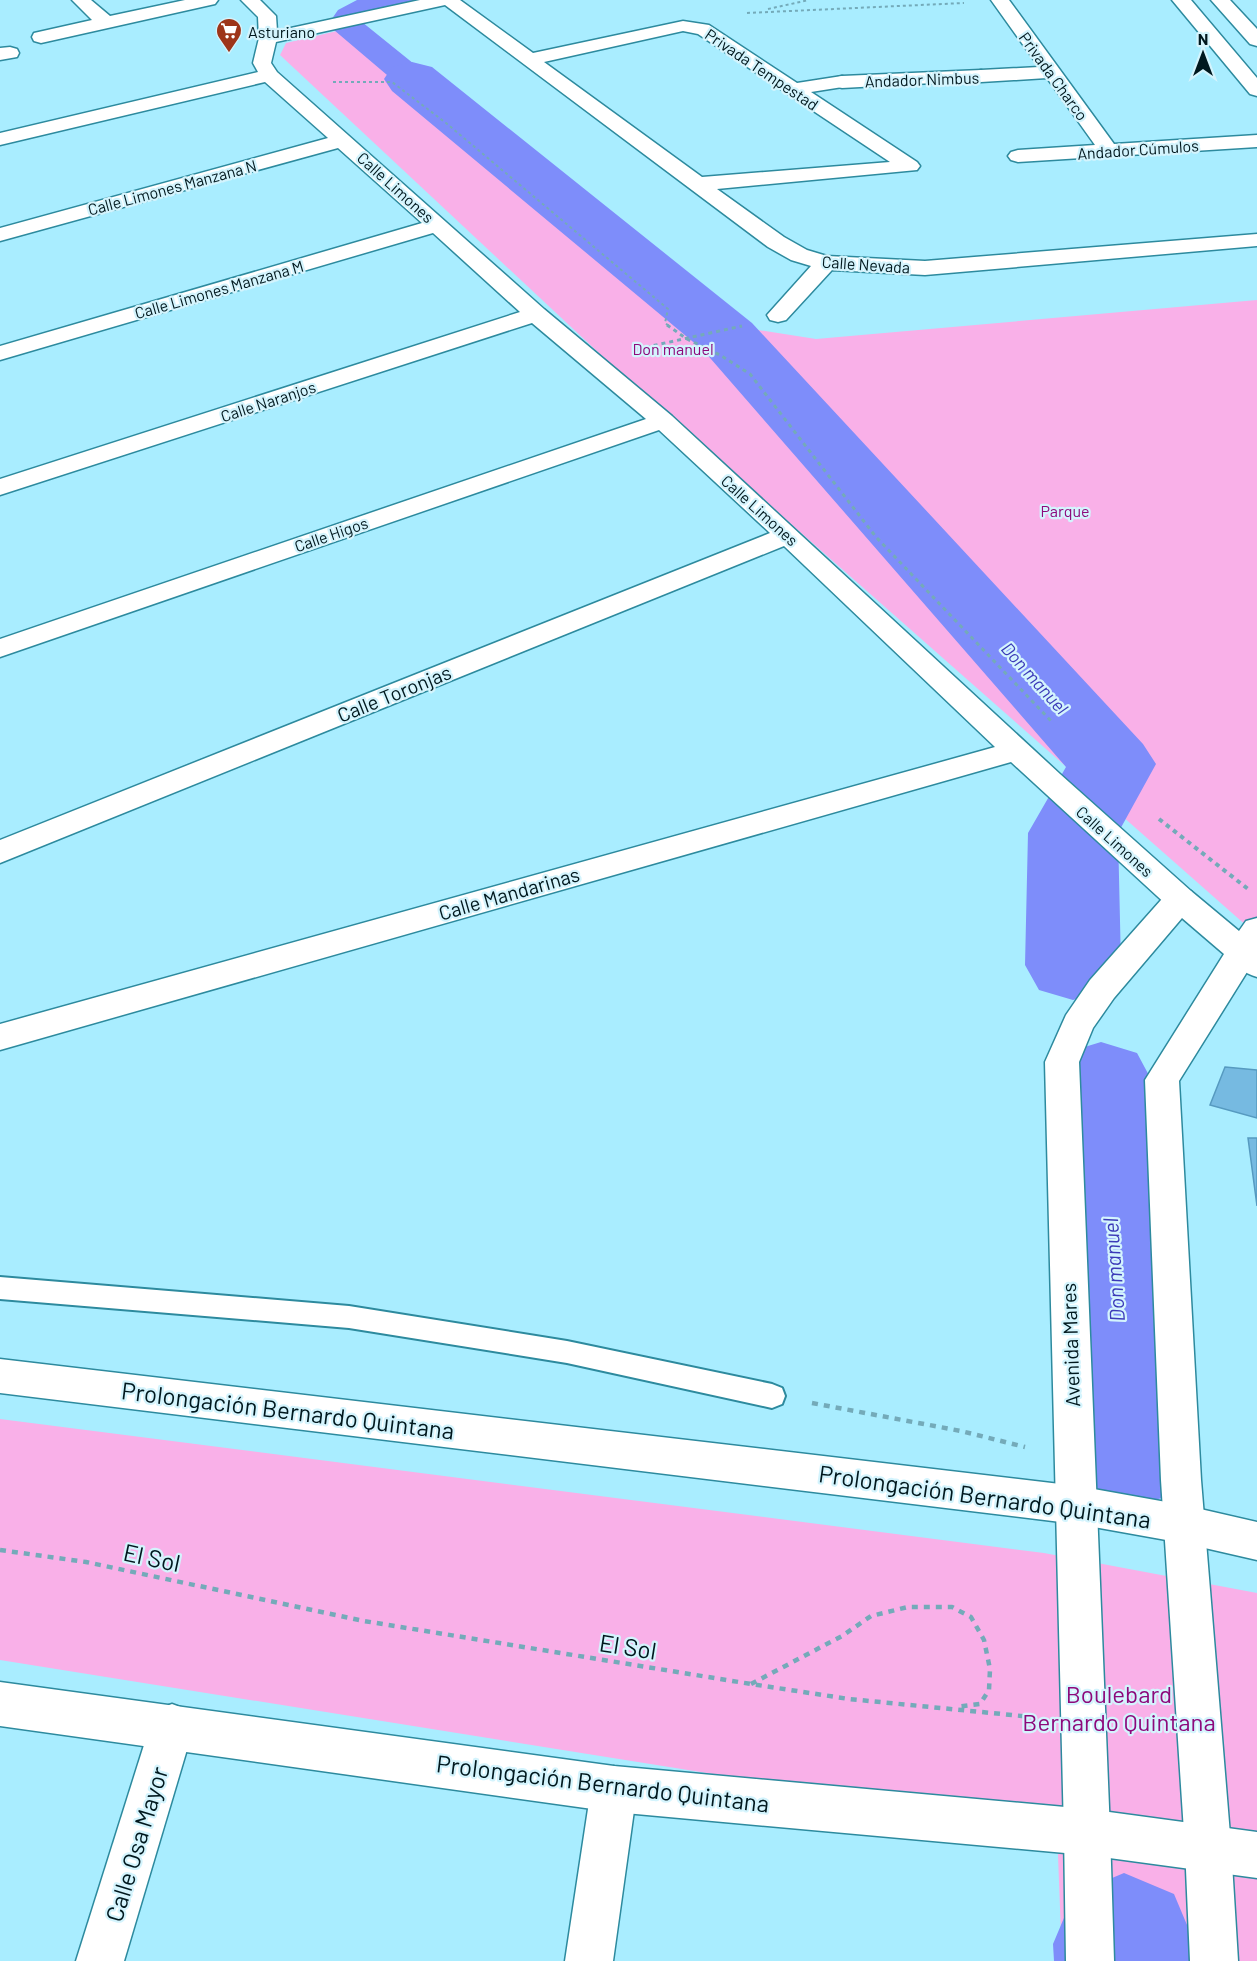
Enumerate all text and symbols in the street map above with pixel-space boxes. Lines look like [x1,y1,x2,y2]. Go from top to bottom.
supermarket icon: Asturiano [214,16,244,54]
place label: Asturiano [248,22,315,41]
street label: Privada Tempestad [702,24,822,114]
north arrow [1173,24,1233,84]
street label: Privada Charco [1016,28,1092,124]
text: N [1198,29,1208,48]
street label: Andador Nimbus [864,68,980,90]
street label: Andador Cúmulos [1077,135,1199,163]
street label: Calle Limones [354,148,438,226]
street label: Calle Limones Manzana N [85,155,259,219]
street label: Calle Nevada [821,251,911,277]
street label: Calle Limones Manzana M [132,256,306,322]
park label: Don manuel [632,339,714,358]
street label: Calle Naranjos [218,377,318,425]
street label: Calle Limones [718,471,802,549]
park label: Parque [1040,501,1090,520]
street label: Calle Higos [292,513,370,555]
water label: Don manuel [997,637,1073,719]
street label: Calle Toronjas [334,659,454,727]
street label: Calle Limones [1073,802,1157,880]
street label: Calle Mandarinas [436,861,582,925]
water label: Don manuel [1097,1217,1129,1323]
street label: Avenida Mares [1056,1283,1084,1407]
street label: Prolongación Bernardo Quintana [120,1375,456,1445]
street label: Prolongación Bernardo Quintana [817,1458,1153,1534]
street label: El Sol [121,1537,183,1577]
street label: El Sol [597,1627,659,1665]
park label: Boulebard Bernardo Quintana [1022,1679,1216,1736]
street label: Prolongación Bernardo Quintana [435,1748,771,1818]
street label: Calle Osa Mayor [99,1763,173,1925]

